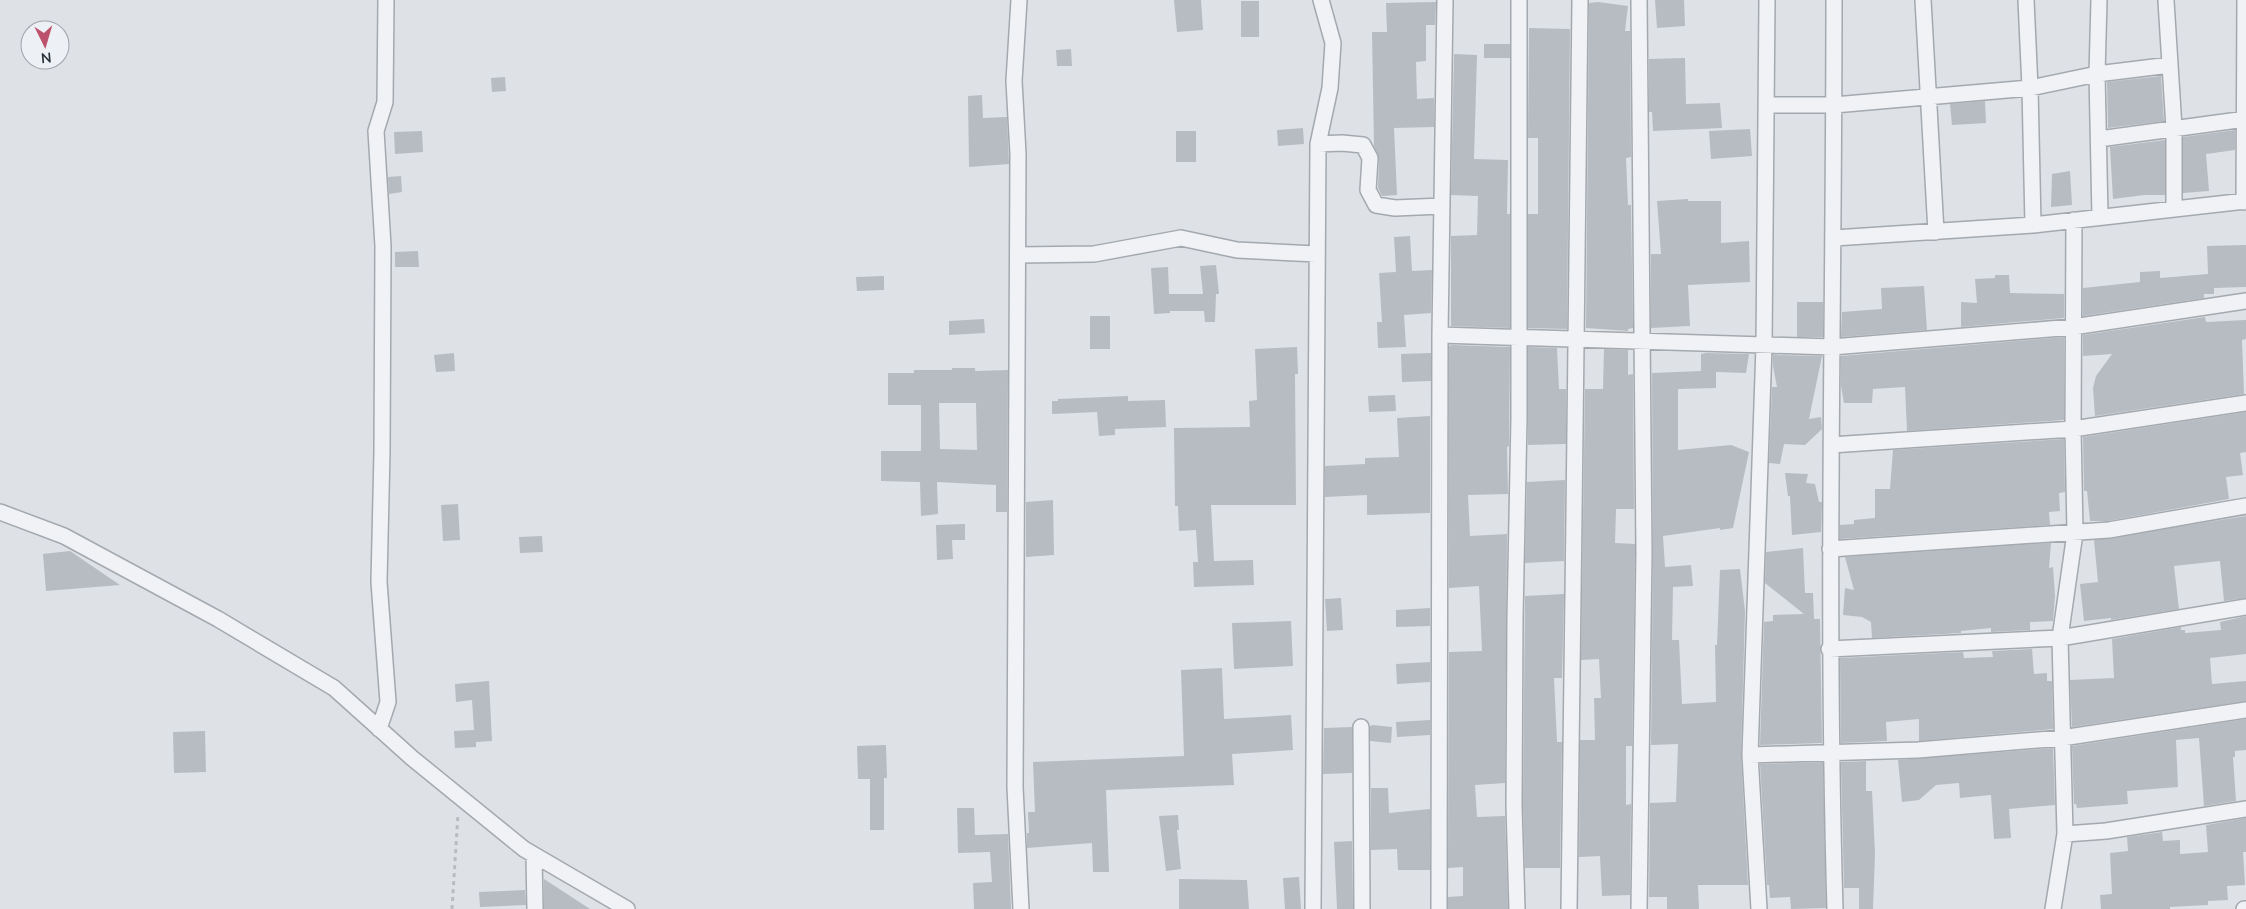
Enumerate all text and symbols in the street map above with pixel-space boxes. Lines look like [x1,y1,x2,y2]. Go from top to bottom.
north arrow [20,20,70,70]
text: N [40,48,52,67]

